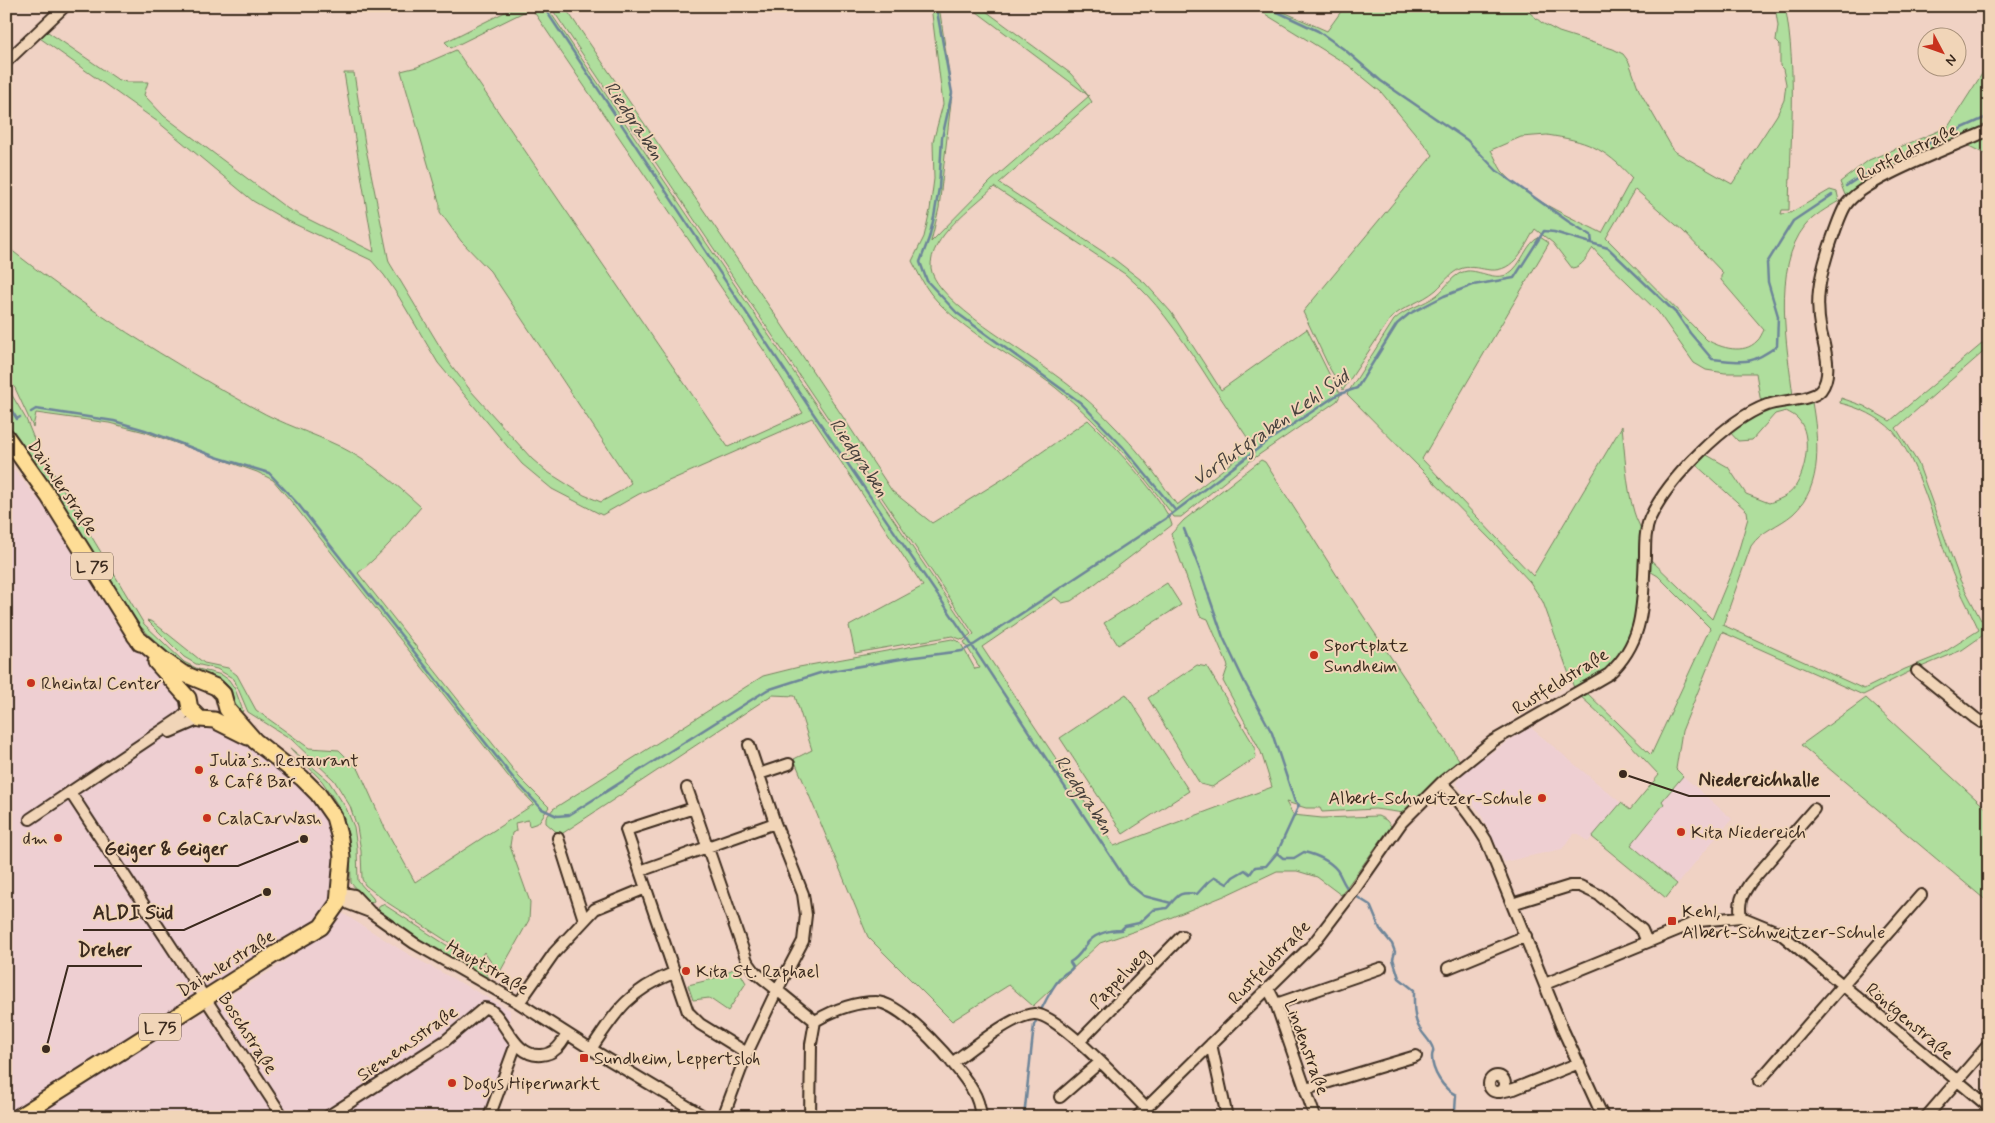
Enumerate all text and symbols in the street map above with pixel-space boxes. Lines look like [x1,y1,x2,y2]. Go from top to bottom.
north arrow [1918,28,1968,78]
text: N [1941,50,1961,69]
water label: Riedgraben [597,77,669,166]
street label: Rustfeldstraße [1853,118,1962,188]
water label: Vorflutgraben Kehl Süd [1188,363,1357,493]
water label: Riedgraben [822,414,894,503]
street label: Daimlerstraße [21,435,103,540]
road number: L 75 [71,552,113,580]
place label: Sportplatz Sundheim [1324,634,1409,679]
street label: Rustfeldstraße [1508,643,1613,721]
marker: Sportplatz Sundheim [1308,649,1320,661]
place label: Rheintal Center [41,672,162,696]
marker: Rheintal Center [25,677,37,689]
place label: Julia’s… Restaurant & Café Bar [209,749,359,794]
water label: Riedgraben [1047,751,1119,840]
callout: Niedereichhalle [1689,762,1830,796]
marker: Julia’s… Restaurant & Café Bar [193,764,205,776]
text: Niedereichhalle [1698,768,1820,793]
place label: Albert-Schweitzer-Schule [1329,787,1532,811]
marker: Albert-Schweitzer-Schule [1536,792,1548,804]
place label: CalaCarWash [217,807,321,831]
marker: CalaCarWash [201,812,213,824]
place label: Kita Niedereich [1691,821,1806,845]
marker: Kita Niedereich [1675,826,1687,838]
place label: dm [23,827,48,851]
marker: dm [52,832,64,844]
callout: Geiger & Geiger [94,832,238,866]
text: Geiger & Geiger [104,837,229,863]
callout: ALDI Süd [83,896,184,930]
place label: Kehl, Albert-Schweitzer-Schule [1682,900,1885,945]
text: ALDI Süd [93,901,174,926]
street label: Rustfeldstraße [1223,915,1316,1010]
marker: Kehl, Albert-Schweitzer-Schule [1666,915,1678,927]
street label: Daimlerstraße [173,924,280,1003]
callout: Dreher [68,932,142,966]
street label: Hauptstraße [442,935,533,1001]
text: Dreher [78,938,132,963]
street label: Pappelweg [1085,943,1156,1015]
place label: Kita St. Raphael [696,960,820,984]
marker: Kita St. Raphael [680,965,692,977]
street label: Röntgenstraße [1860,978,1959,1067]
street label: Boschstraße [212,988,283,1079]
street label: Lindenstraße [1278,996,1334,1098]
street label: Siemensstraße [352,1000,463,1087]
road number: L 75 [139,1014,181,1040]
place label: Sundheim, Leppertsloh [594,1047,760,1071]
marker: Sundheim, Leppertsloh [578,1052,590,1064]
place label: Dogus Hipermarkt [462,1072,601,1098]
marker: Dogus Hipermarkt [446,1077,458,1089]

